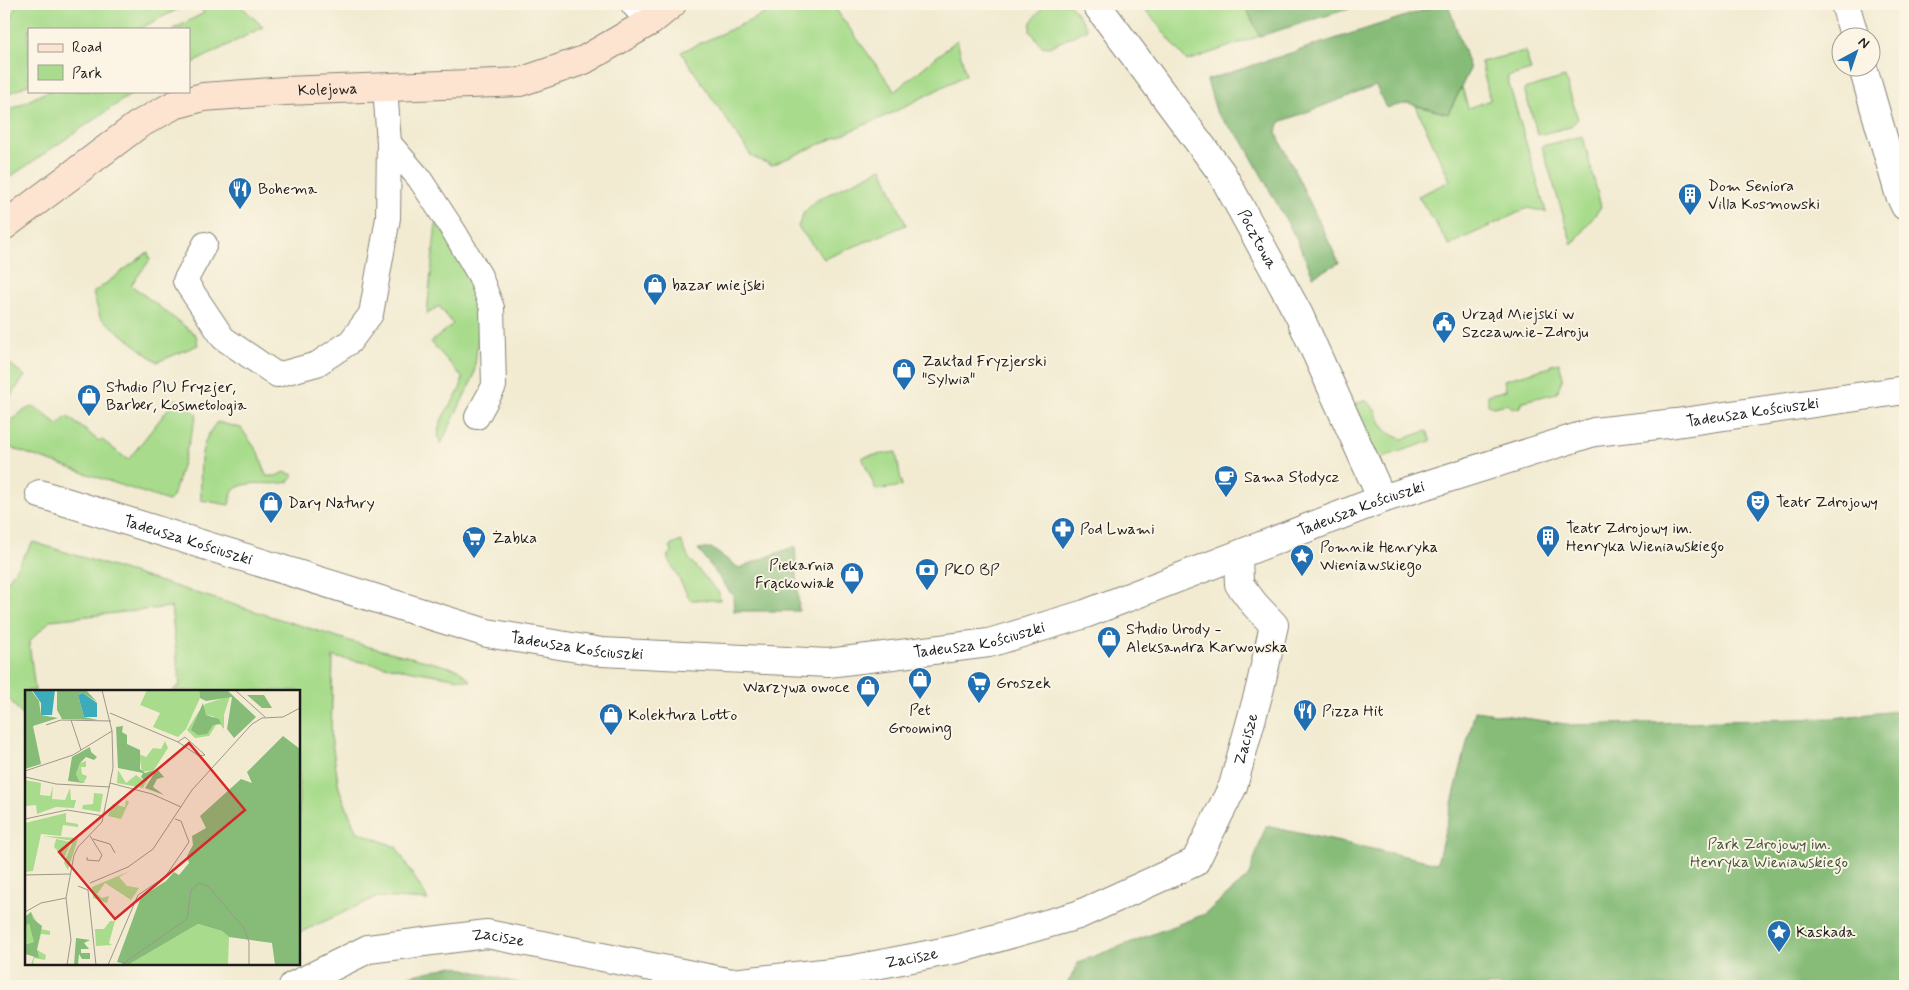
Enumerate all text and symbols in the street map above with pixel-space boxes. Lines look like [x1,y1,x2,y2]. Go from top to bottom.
legend [28,28,190,92]
north arrow [1832,28,1882,78]
text: N [1854,33,1873,53]
text: Road [72,38,102,58]
text: Park [72,64,102,84]
street label: Kolejowa [297,78,358,101]
restaurant icon: Bohema [227,176,253,210]
place label: Dom Seniora Villa Kosmowski [1708,176,1820,215]
place label: Bohema [258,179,318,200]
building icon: Dom Seniora Villa Kosmowski [1677,182,1703,216]
street label: Pocztowa [1233,206,1283,273]
shop icon: bazar miejski [642,272,668,306]
place label: bazar miejski [672,275,765,296]
place label: Urząd Miejski w Szczawnie-Zdroju [1462,304,1589,343]
public building icon: Urząd Miejski w Szczawnie-Zdroju [1431,310,1457,344]
place label: Zakład Fryzjerski "Sylwia" [922,351,1047,390]
shop icon: Zakład Fryzjerski "Sylwia" [891,357,917,391]
place label: Studio PIU Fryzjer, Barber, Kosmetologia [106,377,247,416]
shop icon: Studio PIU Fryzjer, Barber, Kosmetologia [76,383,102,417]
street label: Tadeusza Kościuszki [1685,392,1820,432]
cafe icon: Sama Słodycz [1213,464,1239,498]
place label: Sama Słodycz [1244,467,1340,488]
street label: Tadeusza Kościuszki [1294,476,1427,541]
theatre icon: Teatr Zdrojowy [1745,489,1771,523]
shop icon: Dary Natury [258,490,284,524]
place label: Teatr Zdrojowy [1776,492,1878,513]
place label: Dary Natury [288,493,375,514]
street label: Tadeusza Kościuszki [121,510,255,570]
pharmacy icon: Pod Lwami [1050,516,1076,550]
place label: Teatr Zdrojowy im. Henryka Wieniawskiego [1566,518,1724,558]
place label: Pod Lwami [1080,519,1155,540]
building icon: Teatr Zdrojowy im. Henryka Wieniawskiego [1535,524,1561,558]
supermarket icon: Żabka [461,525,487,559]
place label: Żabka [492,528,537,549]
place label: Pomnik Henryka Wieniawskiego [1320,537,1438,577]
place icon: Pomnik Henryka Wieniawskiego [1289,543,1315,577]
place label: Piekarnia Frąckowiak [755,555,834,594]
bank icon: PKO BP [914,557,940,591]
place label: PKO BP [944,560,1000,581]
shop icon: Piekarnia Frąckowiak [839,561,865,595]
street label: Tadeusza Kościuszki [912,616,1048,663]
place label: Studio Urody - Aleksandra Karwowska [1126,619,1288,658]
shop icon: Studio Urody - Aleksandra Karwowska [1096,625,1122,659]
street label: Tadeusza Kościuszki [509,627,644,665]
shop icon: Pet Grooming [907,666,933,700]
supermarket icon: Groszek [966,670,992,704]
place label: Groszek [996,673,1051,694]
shop icon: Warzywa owoce [855,674,881,708]
place label: Warzywa owoce [743,677,850,698]
inset map [25,690,300,965]
restaurant icon: Pizza Hit [1292,698,1318,732]
place label: Pet Grooming [888,700,952,740]
place label: Pizza Hit [1322,701,1383,722]
shop icon: Kolektura Lotto [598,702,624,736]
place label: Kolektura Lotto [628,705,738,726]
street label: Zacisze [1229,710,1263,767]
park label: Park Zdrojowy im. Henryka Wieniawskiego [1690,834,1848,874]
place icon: Kaskada [1766,919,1792,953]
place label: Kaskada [1796,922,1856,943]
street label: Zacisze [471,923,527,952]
street label: Zacisze [884,943,940,973]

